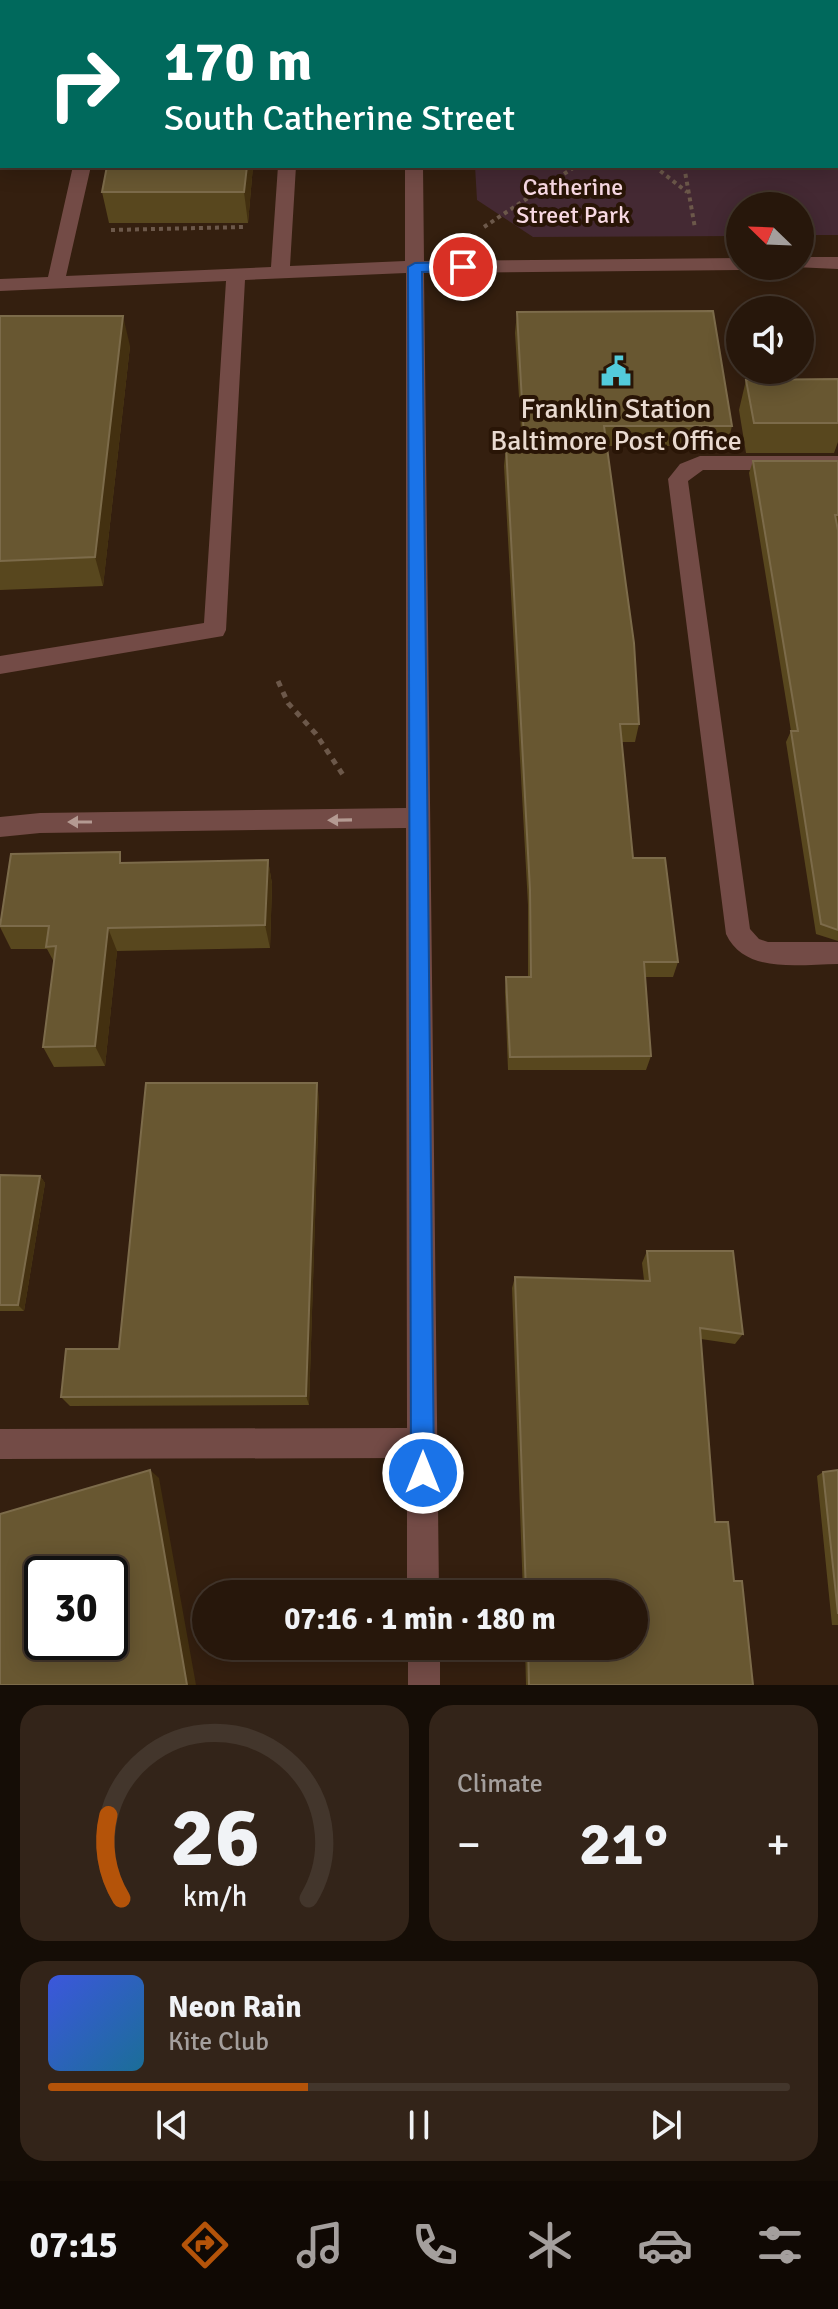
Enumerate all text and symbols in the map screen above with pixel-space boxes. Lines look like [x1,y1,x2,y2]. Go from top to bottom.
text: 170 m [164,27,312,96]
icon: right [32,32,136,136]
text: South Catherine Street [164,96,515,141]
park label: Catherine Street Park [516,172,630,230]
north arrow [726,192,814,280]
map controls [726,192,814,384]
pin [429,233,497,301]
icon: arrive [441,245,485,289]
button: sound [726,296,814,384]
public building icon: Franklin Station Baltimore Post Office [599,354,633,388]
place label: Franklin Station Baltimore Post Office [490,392,742,458]
one-way arrow [327,814,352,826]
one-way arrow [67,816,92,828]
position arrow [381,1431,465,1515]
speed limit sign: 30 [24,1556,128,1660]
text: 07:16 · 1 min · 180 m [284,1601,556,1638]
text: Climate [457,1768,543,1800]
text: 26 [170,1787,259,1889]
text: 21° [579,1808,668,1882]
text: − [457,1818,481,1872]
text: + [766,1818,790,1872]
text: km/h [182,1879,247,1914]
text: Neon Rain [168,1989,302,2026]
text: Kite Club [168,2026,269,2058]
icon: previous [150,2103,194,2147]
icon: pause [397,2103,441,2147]
icon: next [644,2103,688,2147]
icon: directions [177,2217,233,2273]
icon: music [292,2217,348,2273]
icon: phone [407,2217,463,2273]
icon: climate [522,2217,578,2273]
icon: car [637,2217,693,2273]
icon: filters [752,2217,808,2273]
text: 07:15 [30,2223,118,2268]

